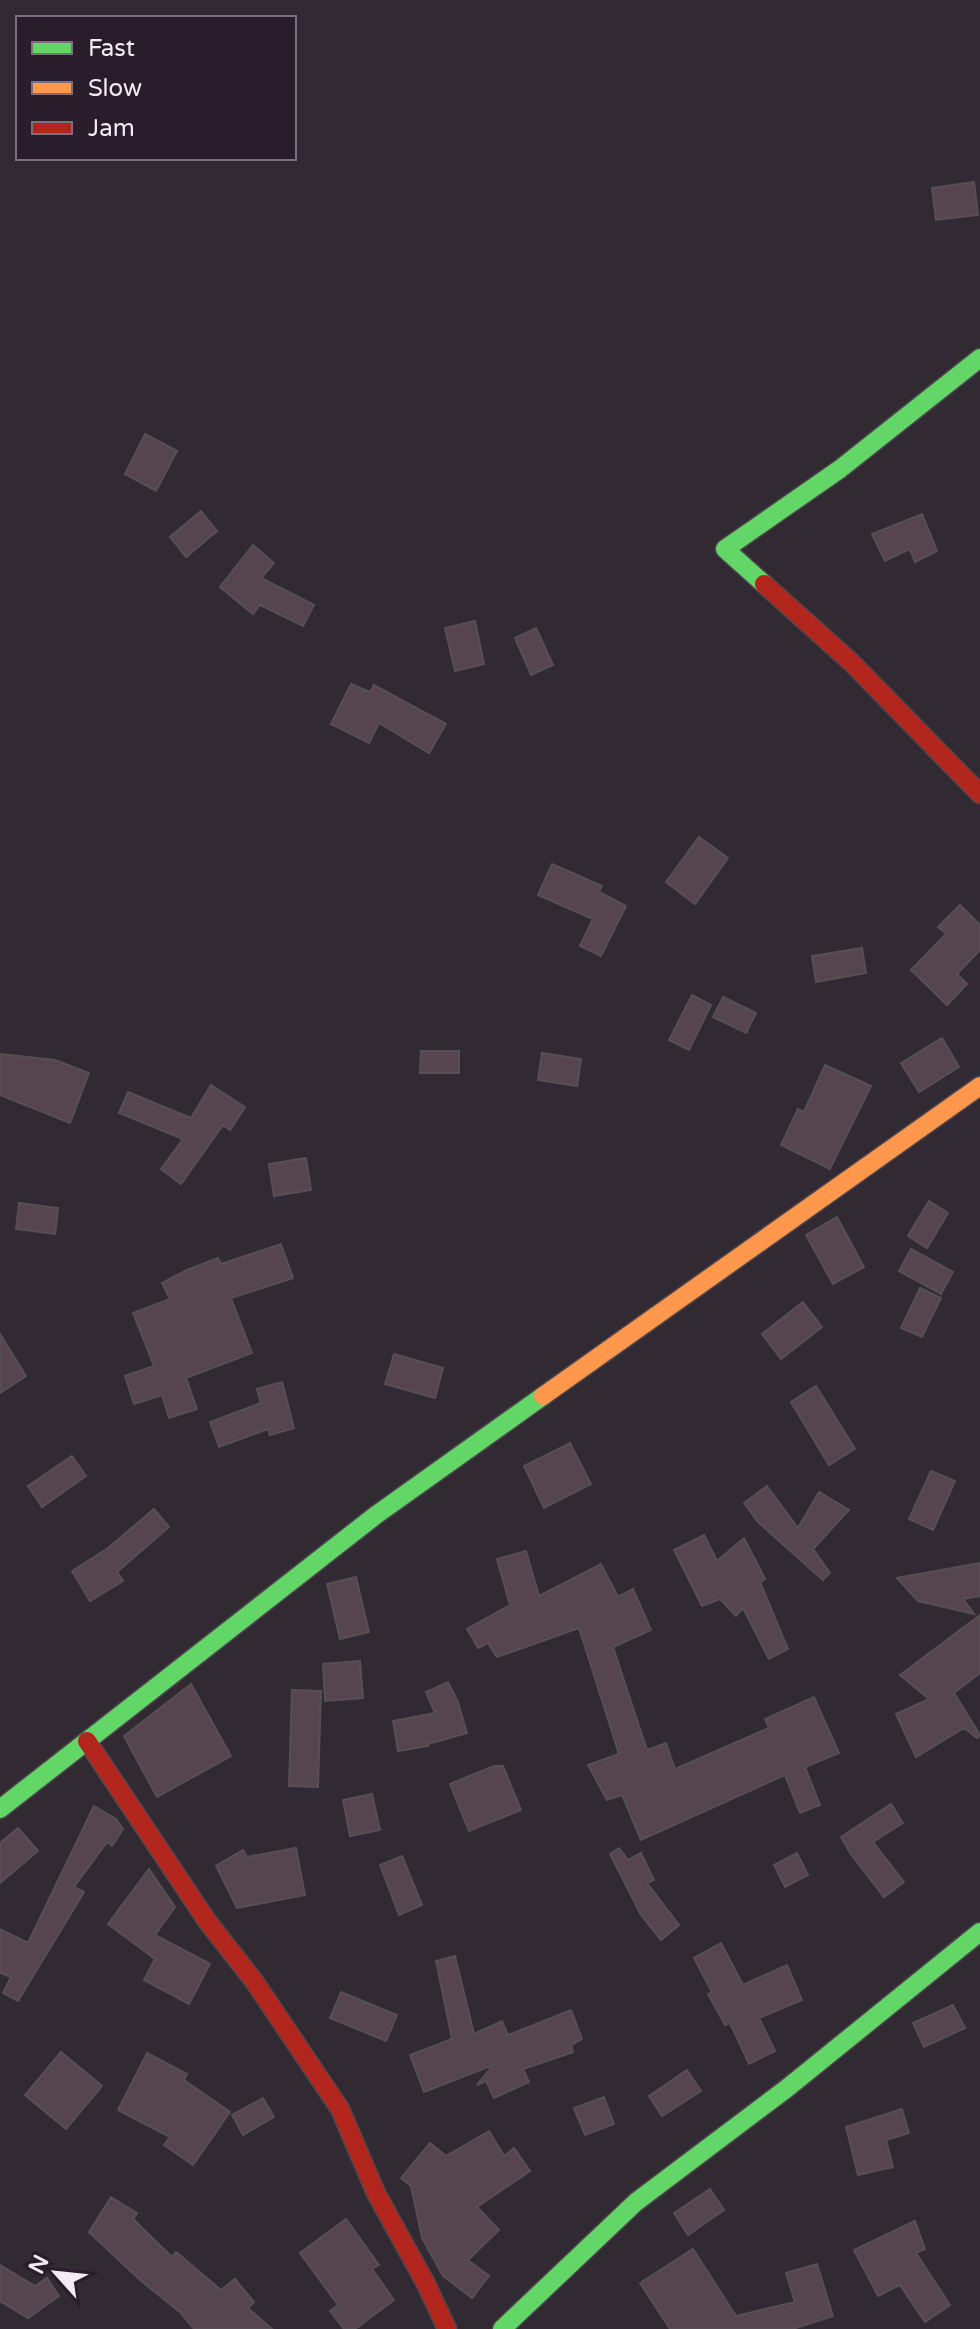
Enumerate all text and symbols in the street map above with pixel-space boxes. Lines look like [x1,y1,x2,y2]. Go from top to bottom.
legend [16,16,296,160]
text: Fast [88,34,135,63]
text: Slow [88,74,142,103]
text: Jam [88,114,135,143]
north arrow [16,2233,96,2313]
text: N [23,2251,55,2278]

